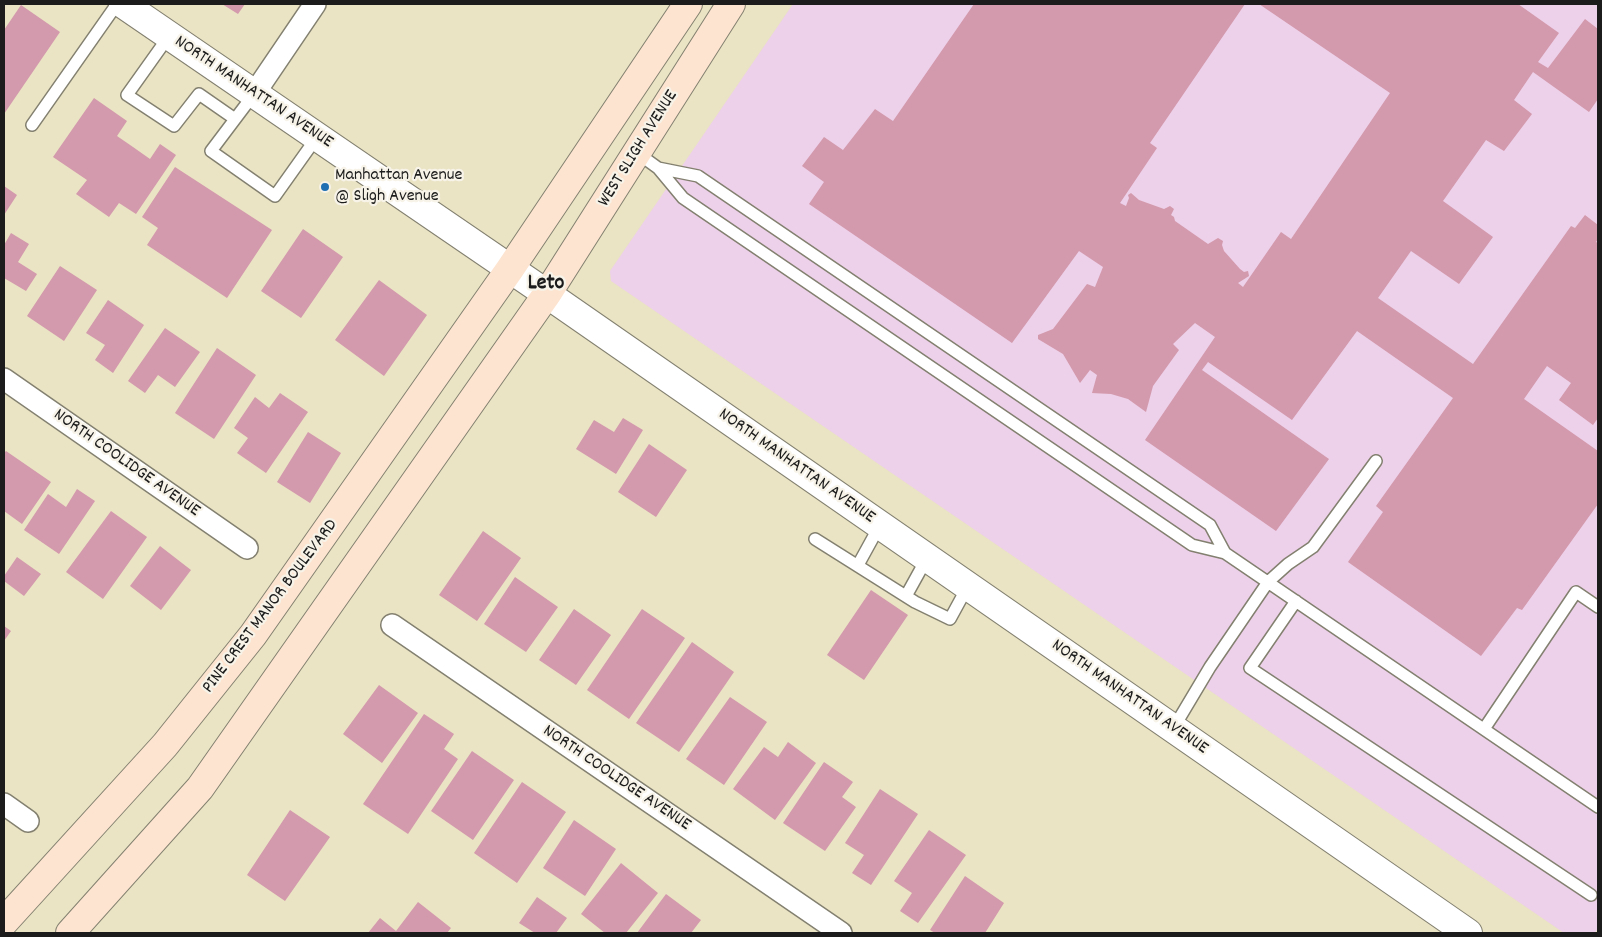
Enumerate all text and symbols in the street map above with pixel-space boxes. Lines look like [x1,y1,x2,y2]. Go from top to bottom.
street label: NORTH MANHATTAN AVENUE [170,32,336,154]
street label: WEST SLIGH AVENUE [594,87,684,211]
place label: Manhattan Avenue @ Sligh Avenue [335,166,462,208]
marker: Manhattan Avenue @ Sligh Avenue [319,181,331,193]
district label: Leto [528,272,564,298]
street label: NORTH COOLIDGE AVENUE [48,405,204,523]
street label: NORTH MANHATTAN AVENUE [713,405,879,529]
street label: PINE CREST MANOR BOULEVARD [199,516,343,698]
street label: NORTH MANHATTAN AVENUE [1046,636,1212,760]
street label: NORTH COOLIDGE AVENUE [538,721,694,837]

